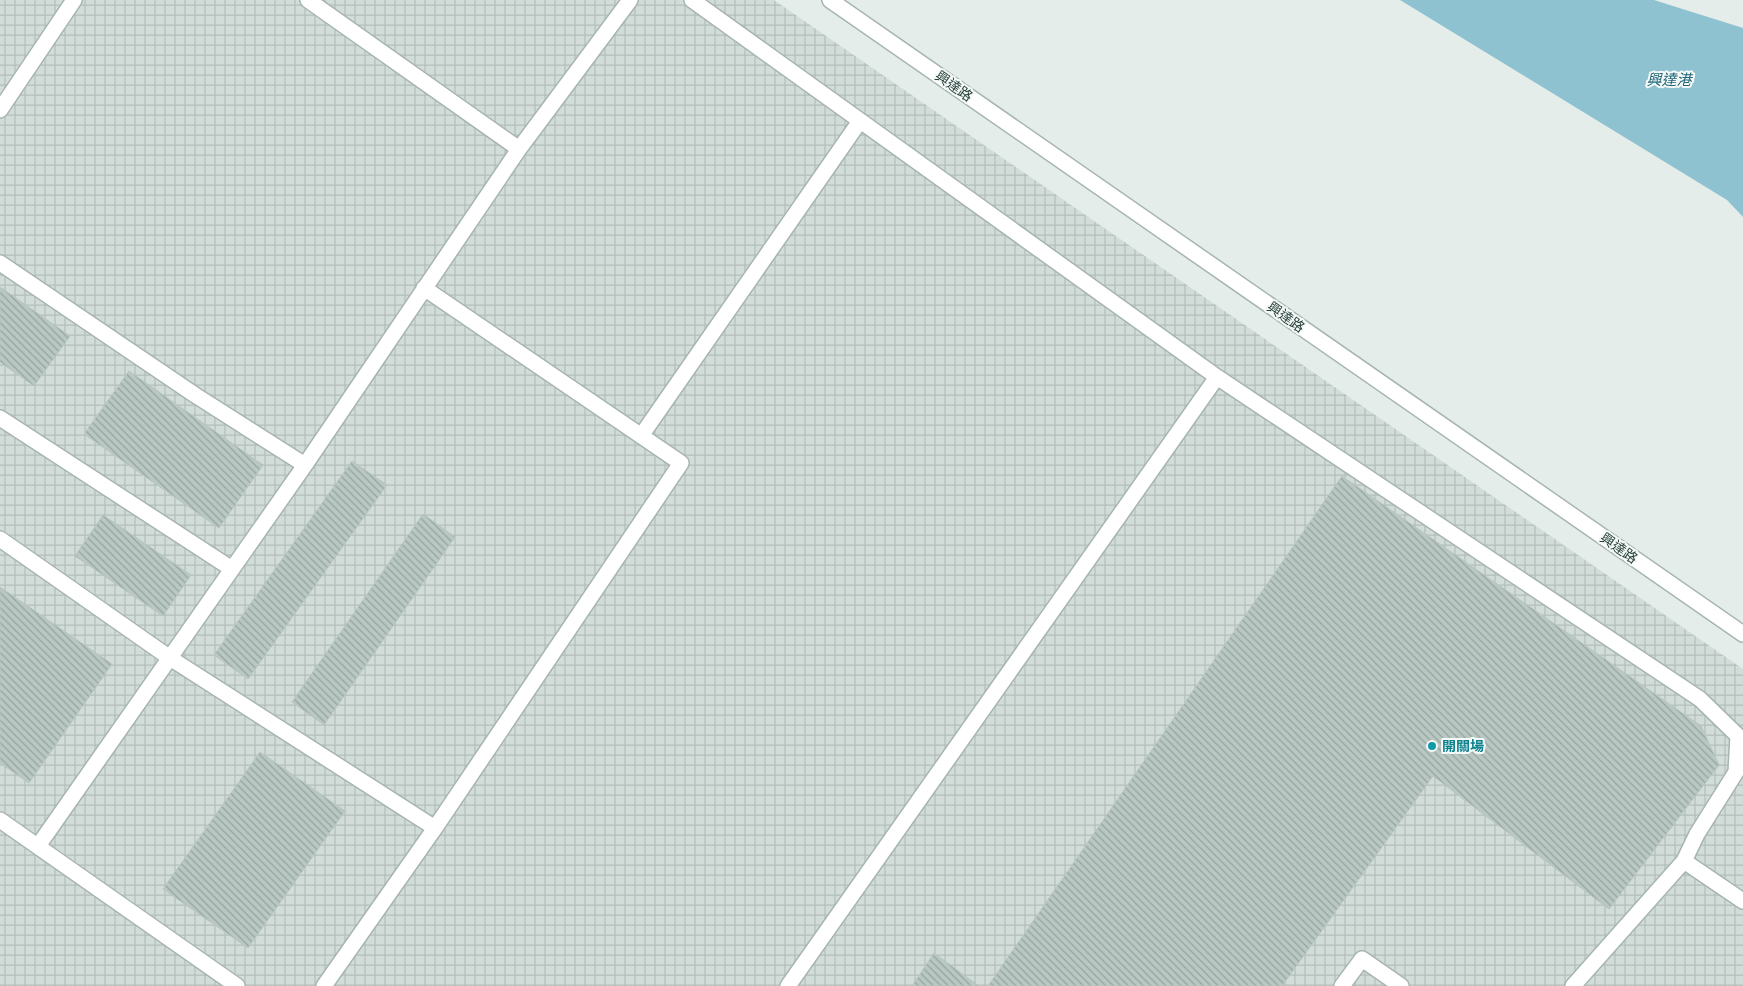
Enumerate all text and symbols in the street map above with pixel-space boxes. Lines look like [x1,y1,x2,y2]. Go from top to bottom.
street label: 興達路 [932,67,976,105]
water label: 興達港 [1646,71,1693,88]
street label: 興達路 [1264,298,1308,336]
street label: 興達路 [1597,529,1641,567]
place label: 開關場 [1442,738,1484,754]
marker: 開關場 [1426,740,1438,752]

